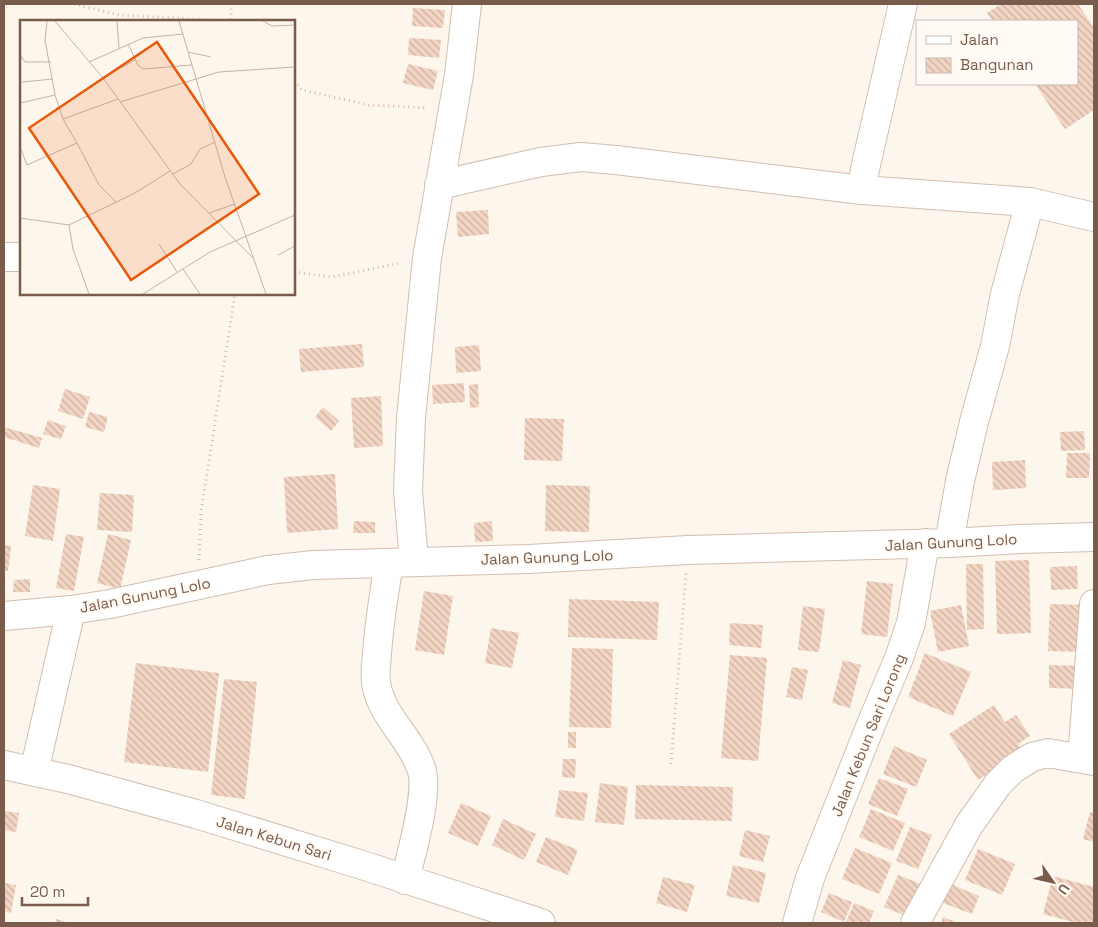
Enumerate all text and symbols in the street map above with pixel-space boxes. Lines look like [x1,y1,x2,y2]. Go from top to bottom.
inset map [20,20,295,295]
legend [916,20,1078,85]
text: Jalan [960,30,999,49]
text: Bangunan [960,55,1034,74]
street label: Jalan Gunung Lolo [884,529,1018,555]
street label: Jalan Gunung Lolo [480,545,614,569]
street label: Jalan Gunung Lolo [78,573,212,617]
street label: Jalan Kebun Sari Lorong [827,651,909,819]
street label: Jalan Kebun Sari [214,811,334,865]
north arrow [1028,857,1078,907]
scale bar [22,874,89,906]
text: U [1054,880,1074,898]
text: 20 m [30,882,65,901]

